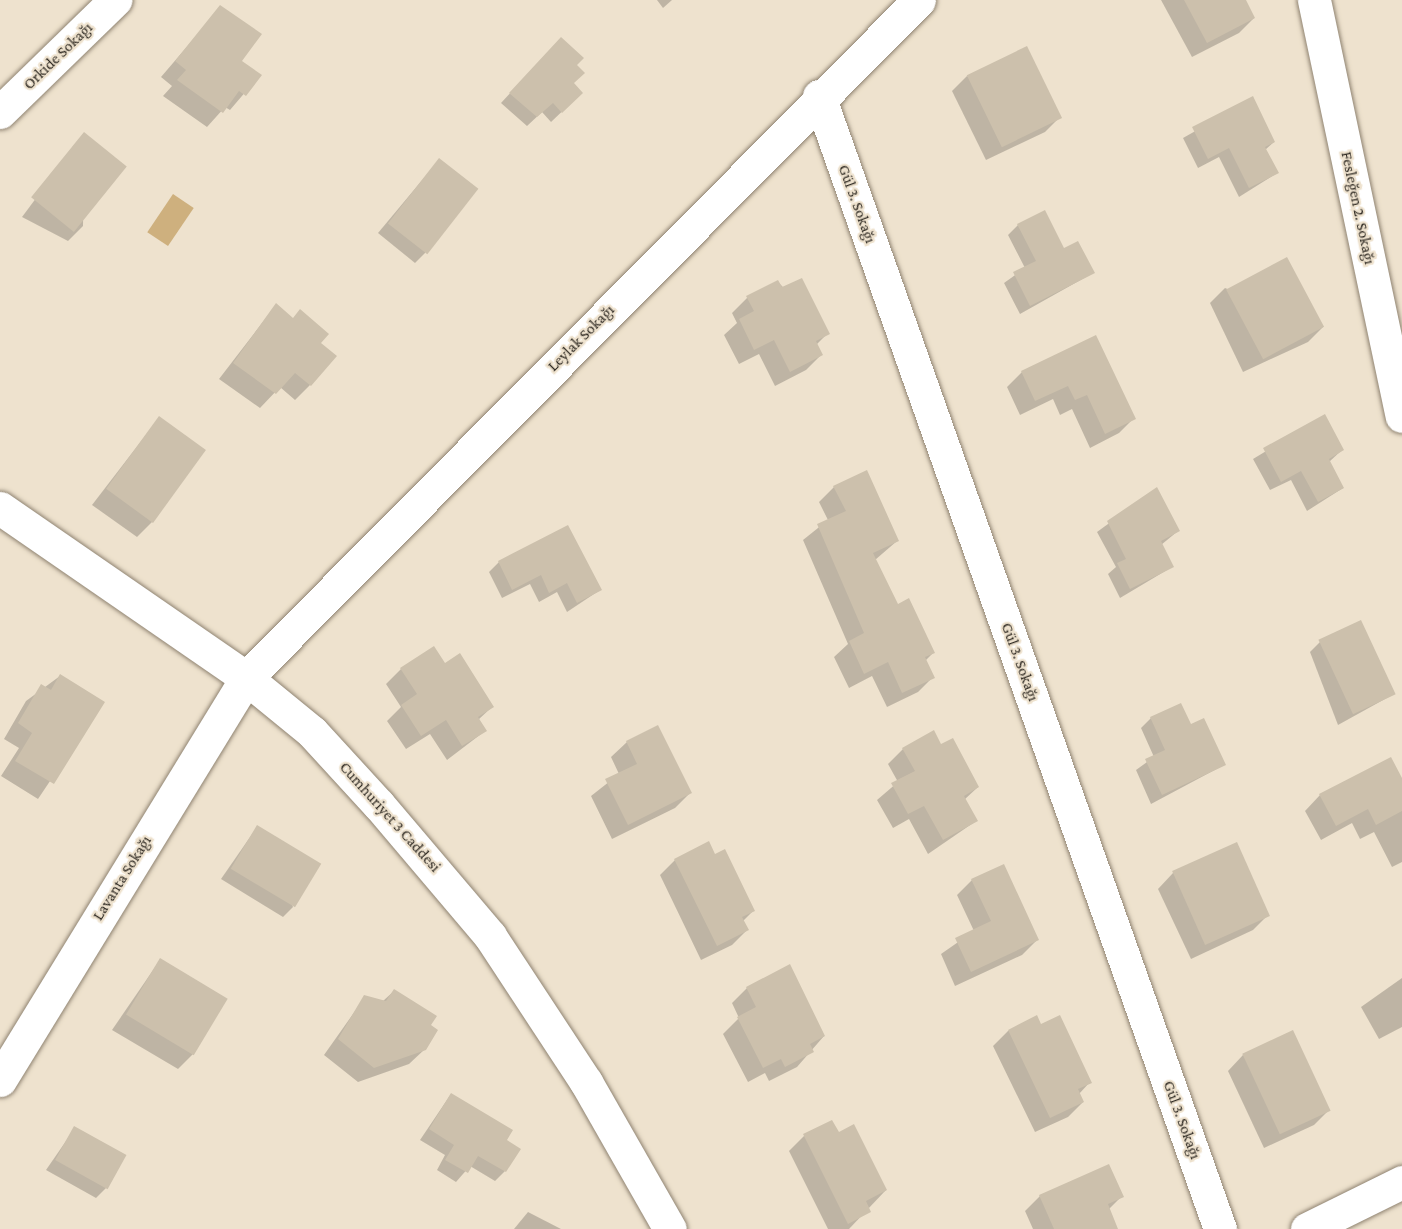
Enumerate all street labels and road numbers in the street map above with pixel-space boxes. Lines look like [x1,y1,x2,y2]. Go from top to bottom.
street label: Orkide Sokağı [19,18,97,94]
street label: Fesleğen 2. Sokağı [1337,150,1379,266]
street label: Gül 3. Sokağı [834,162,880,246]
street label: Leylak Sokağı [543,300,619,376]
street label: Gül 3. Sokağı [997,620,1043,704]
street label: Cumhuriyet 3 Caddesi [335,758,445,876]
street label: Lavanta Sokağı [88,832,156,924]
street label: Gül 3. Sokağı [1159,1078,1205,1162]

